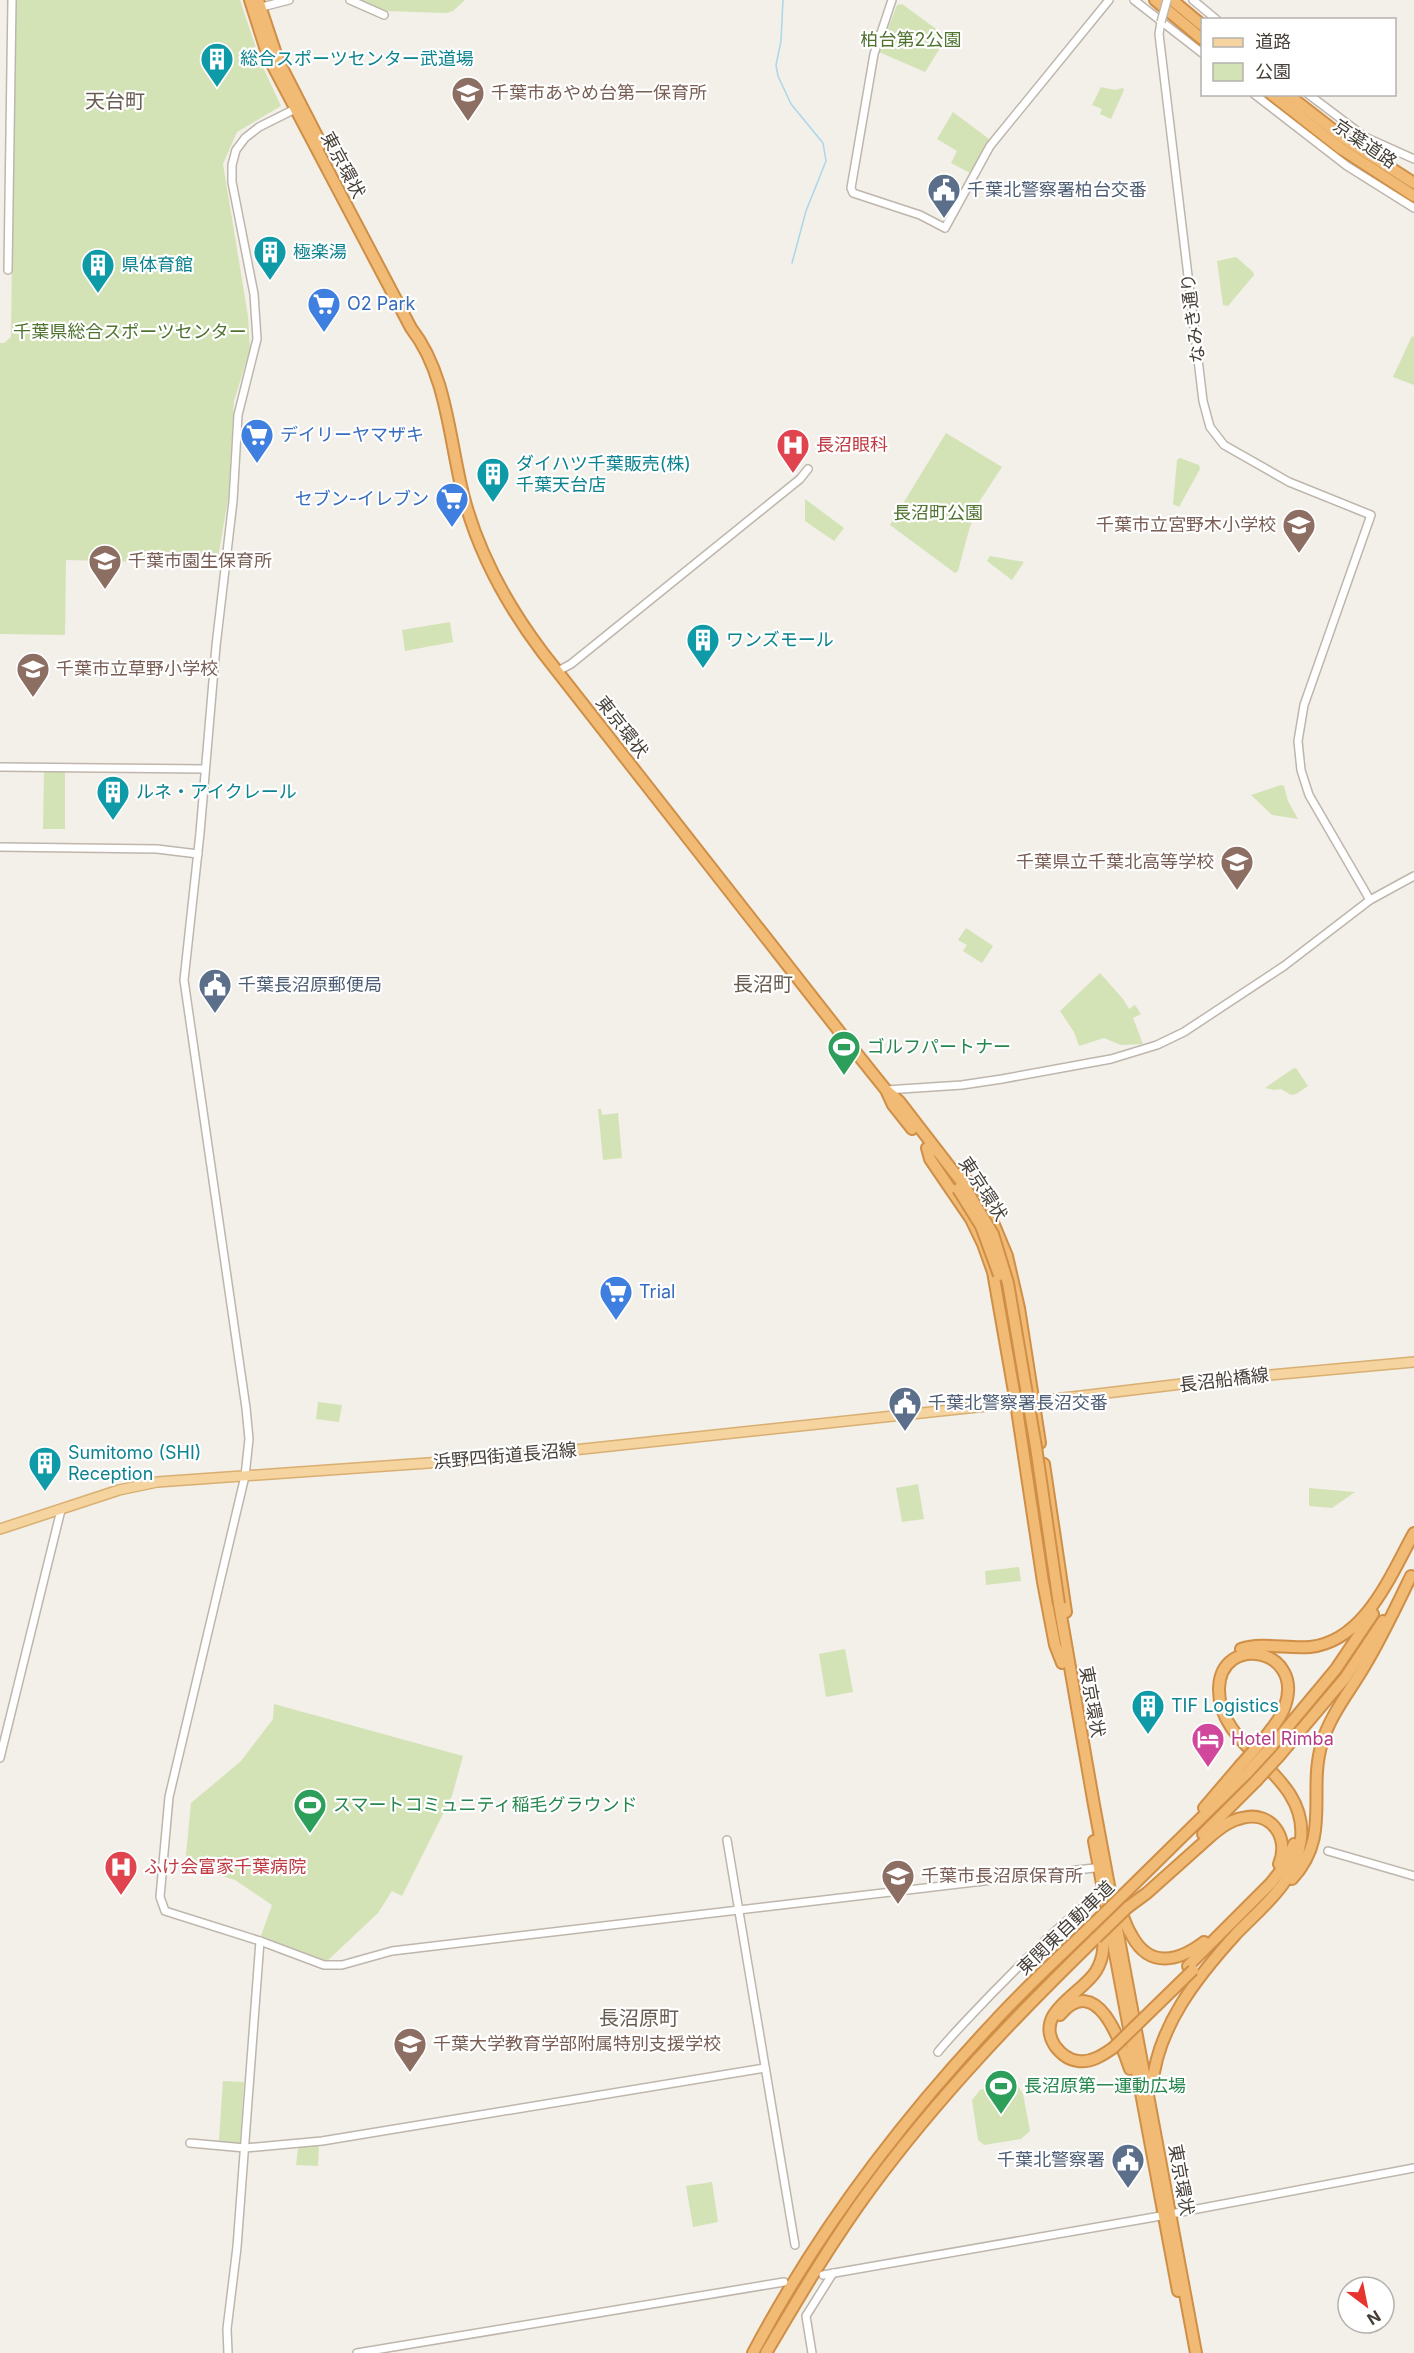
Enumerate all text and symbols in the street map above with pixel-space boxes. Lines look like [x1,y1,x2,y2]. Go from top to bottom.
legend [1201,18,1396,96]
park label: 柏台第2公園 [861,29,961,50]
text: 道路 [1255,31,1291,52]
building icon: 総合スポーツセンター武道場 [199,41,235,88]
place label: 総合スポーツセンター武道場 [240,48,474,69]
text: 公園 [1255,61,1291,82]
school or university icon: 千葉市あやめ台第一保育所 [450,75,486,122]
place label: 千葉市あやめ台第一保育所 [491,82,707,103]
district label: 天台町 [85,89,145,113]
street label: 京葉道路 [1330,115,1401,172]
street label: 東京環状 [317,128,370,201]
public building icon: 千葉北警察署柏台交番 [926,172,962,219]
place label: 千葉北警察署柏台交番 [967,179,1147,200]
building icon: 極楽湯 [252,234,288,281]
place label: 極楽湯 [293,241,347,262]
building icon: 県体育館 [80,247,116,294]
place label: 県体育館 [121,254,193,275]
street label: なみき通り [1177,272,1208,364]
supermarket icon: O2 Park [306,286,342,333]
place label: O2 Park [347,293,415,314]
park label: 千葉県総合スポーツセンター [13,321,247,342]
supermarket icon: デイリーヤマザキ [239,417,275,464]
place label: デイリーヤマザキ [280,424,424,445]
hospital icon: 長沼眼科 [775,427,811,474]
place label: 長沼眼科 [816,434,888,455]
place label: ダイハツ千葉販売(株) 千葉天台店 [516,453,691,495]
building icon: ダイハツ千葉販売(株) 千葉天台店 [475,456,511,503]
supermarket icon: セブン-イレブン [434,481,470,528]
place label: セブン-イレブン [295,488,429,509]
park label: 長沼町公園 [893,502,983,523]
school or university icon: 千葉市立宮野木小学校 [1281,507,1317,554]
place label: 千葉市立宮野木小学校 [1096,514,1276,535]
school or university icon: 千葉市園生保育所 [87,543,123,590]
place label: 千葉市園生保育所 [128,550,272,571]
building icon: ワンズモール [685,622,721,669]
place label: ワンズモール [726,629,834,650]
school or university icon: 千葉市立草野小学校 [15,651,51,698]
place label: 千葉市立草野小学校 [56,658,218,679]
street label: 東京環状 [592,692,653,762]
building icon: ルネ・アイクレール [95,774,131,821]
place label: ルネ・アイクレール [136,781,297,802]
school or university icon: 千葉県立千葉北高等学校 [1219,844,1255,891]
place label: 千葉県立千葉北高等学校 [1016,851,1214,872]
public building icon: 千葉長沼原郵便局 [197,967,233,1014]
district label: 長沼町 [733,972,793,996]
place label: 千葉長沼原郵便局 [238,974,382,995]
sports icon: ゴルフパートナー [826,1029,862,1076]
place label: ゴルフパートナー [867,1036,1011,1057]
street label: 東京環状 [955,1153,1012,1225]
supermarket icon: Trial [598,1274,634,1321]
place label: Trial [639,1281,675,1302]
street label: 長沼船橋線 [1178,1364,1270,1395]
public building icon: 千葉北警察署長沼交番 [887,1385,923,1432]
place label: 千葉北警察署長沼交番 [928,1392,1108,1413]
street label: 浜野四街道長沼線 [432,1439,578,1472]
place label: Sumitomo (SHI) Reception [68,1442,201,1484]
building icon: Sumitomo (SHI) Reception [27,1445,63,1492]
street label: 東京環状 [1076,1665,1109,1739]
building icon: TIF Logistics [1130,1688,1166,1735]
place label: TIF Logistics [1171,1695,1279,1716]
hotel icon: Hotel Rimba [1190,1721,1226,1768]
place label: Hotel Rimba [1231,1728,1334,1749]
sports icon: スマートコミュニティ稲毛グラウンド [292,1787,328,1834]
place label: スマートコミュニティ稲毛グラウンド [333,1794,637,1815]
hospital icon: ふけ会富家千葉病院 [103,1849,139,1896]
place label: ふけ会富家千葉病院 [144,1856,306,1877]
school or university icon: 千葉市長沼原保育所 [880,1858,916,1905]
place label: 千葉市長沼原保育所 [921,1865,1083,1886]
street label: 東関東自動車道 [1013,1876,1118,1979]
district label: 長沼原町 [599,2006,679,2030]
school or university icon: 千葉大学教育学部附属特別支援学校 [392,2026,428,2073]
place label: 千葉大学教育学部附属特別支援学校 [433,2033,721,2054]
sports icon: 長沼原第一運動広場 [983,2068,1019,2115]
place label: 長沼原第一運動広場 [1024,2075,1186,2096]
public building icon: 千葉北警察署 [1110,2142,1146,2189]
street label: 東京環状 [1165,2143,1198,2217]
place label: 千葉北警察署 [997,2149,1105,2170]
north arrow [1336,2275,1396,2335]
text: N [1363,2306,1384,2329]

